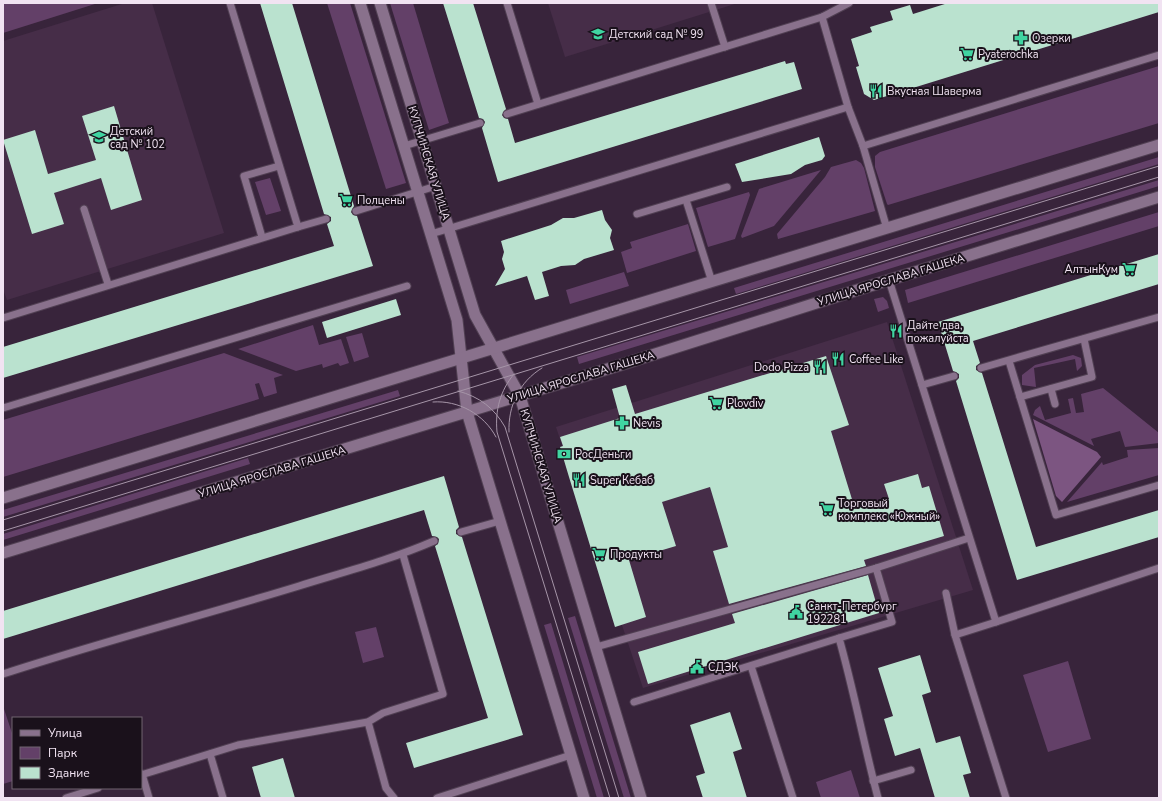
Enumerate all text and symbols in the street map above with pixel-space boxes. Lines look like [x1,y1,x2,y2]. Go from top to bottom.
school or university icon: Детский сад № 99 [590,26,606,42]
place label: Детский сад № 99 [609,27,703,42]
pharmacy icon: Озерки [1013,30,1029,46]
place label: Озерки [1032,31,1071,46]
supermarket icon: Pyaterochka [959,46,975,62]
place label: Pyaterochka [978,47,1039,62]
restaurant icon: Вкусная Шаверма [868,83,884,99]
place label: Вкусная Шаверма [887,84,982,99]
street label: КУПЧИНСКАЯ УЛИЦА [404,104,454,222]
place label: Детский сад № 102 [110,124,165,152]
school or university icon: Детский сад № 102 [91,129,107,145]
supermarket icon: Полцены [338,192,354,208]
place label: Полцены [357,193,405,208]
street label: УЛИЦА ЯРОСЛАВА ГАШЕКА [815,250,966,310]
supermarket icon: АлтынКум [1121,261,1137,277]
place label: АлтынКум [1064,262,1118,277]
place label: Дайте два, пожалуйста [907,318,969,346]
restaurant icon: Дайте два, пожалуйста [888,323,904,339]
street label: УЛИЦА ЯРОСЛАВА ГАШЕКА [505,347,656,407]
restaurant icon: Coffee Like [830,351,846,367]
place label: Coffee Like [849,352,903,367]
restaurant icon: Dodo Pizza [812,359,828,375]
place label: Dodo Pizza [754,360,809,375]
supermarket icon: Plovdiv [708,395,724,411]
place label: Plovdiv [727,396,764,411]
street label: КУПЧИНСКАЯ УЛИЦА [516,407,566,525]
pharmacy icon: Nevis [614,415,630,431]
place label: Nevis [633,416,660,431]
street label: УЛИЦА ЯРОСЛАВА ГАШЕКА [196,442,347,502]
bank icon: РосДеньги [556,446,572,462]
place label: РосДеньги [575,447,631,462]
restaurant icon: Super Кебаб [571,472,587,488]
place label: Super Кебаб [590,473,653,488]
place label: Торговый комплекс «Южный» [838,496,940,524]
supermarket icon: Торговый комплекс «Южный» [819,501,835,517]
supermarket icon: Продукты [591,546,607,562]
place label: Продукты [610,547,662,562]
place label: Санкт-Петербург 192281 [807,599,897,627]
public building icon: Санкт-Петербург 192281 [788,604,804,620]
public building icon: СДЭК [689,659,705,675]
place label: СДЭК [708,660,738,675]
legend [12,717,142,789]
text: Улица [47,725,82,741]
text: Парк [48,745,78,761]
text: Здание [48,765,90,781]

